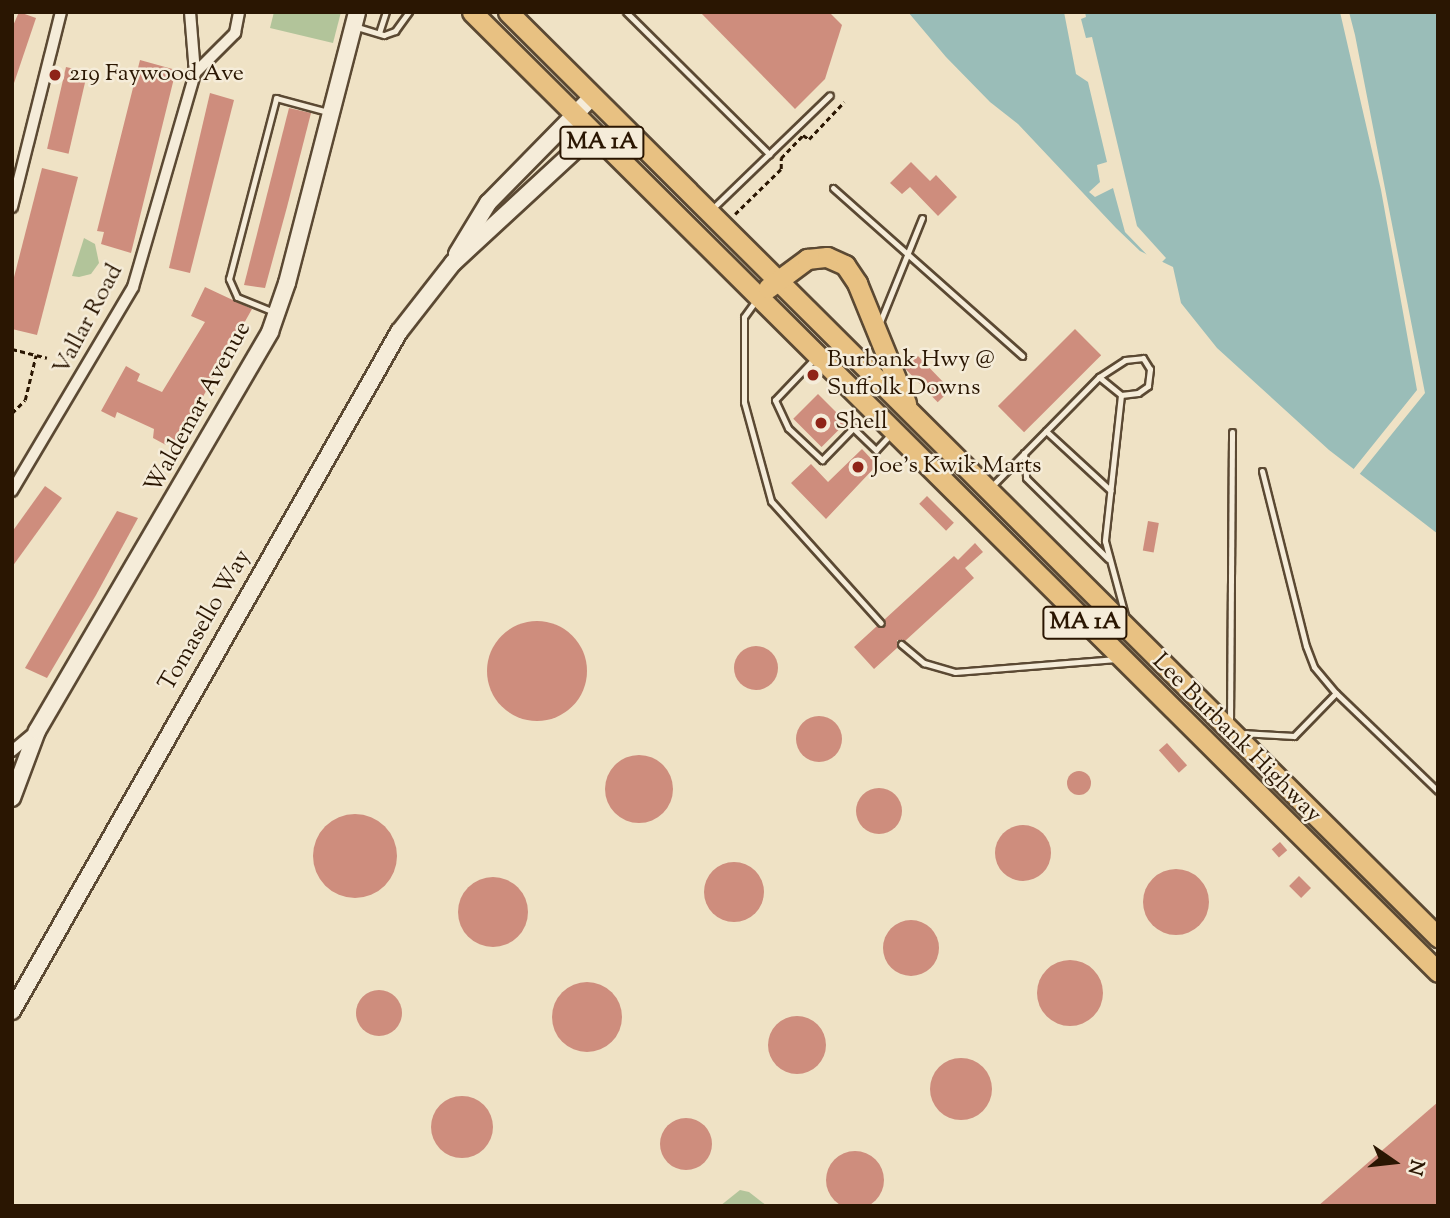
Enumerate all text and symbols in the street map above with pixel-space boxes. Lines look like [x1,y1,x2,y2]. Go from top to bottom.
place label: 219 Faywood Ave [69,61,244,89]
marker: 219 Faywood Ave [47,67,63,83]
road number: MA 1A [558,124,646,162]
street label: Vallar Road [48,260,130,380]
street label: Waldemar Avenue [140,317,258,499]
place label: Burbank Hwy @ Suffolk Downs [827,347,995,403]
marker: Burbank Hwy @ Suffolk Downs [805,367,821,383]
place label: Shell [835,409,888,437]
marker: Shell [813,415,829,431]
place label: Joe's Kwik Marts [872,453,1042,481]
marker: Joe's Kwik Marts [850,459,866,475]
street label: Tomasello Way [154,545,258,697]
road number: MA 1A [1041,604,1129,642]
street label: Lee Burbank Highway [1145,648,1327,830]
north arrow [1359,1127,1429,1197]
text: N [1400,1157,1430,1178]

